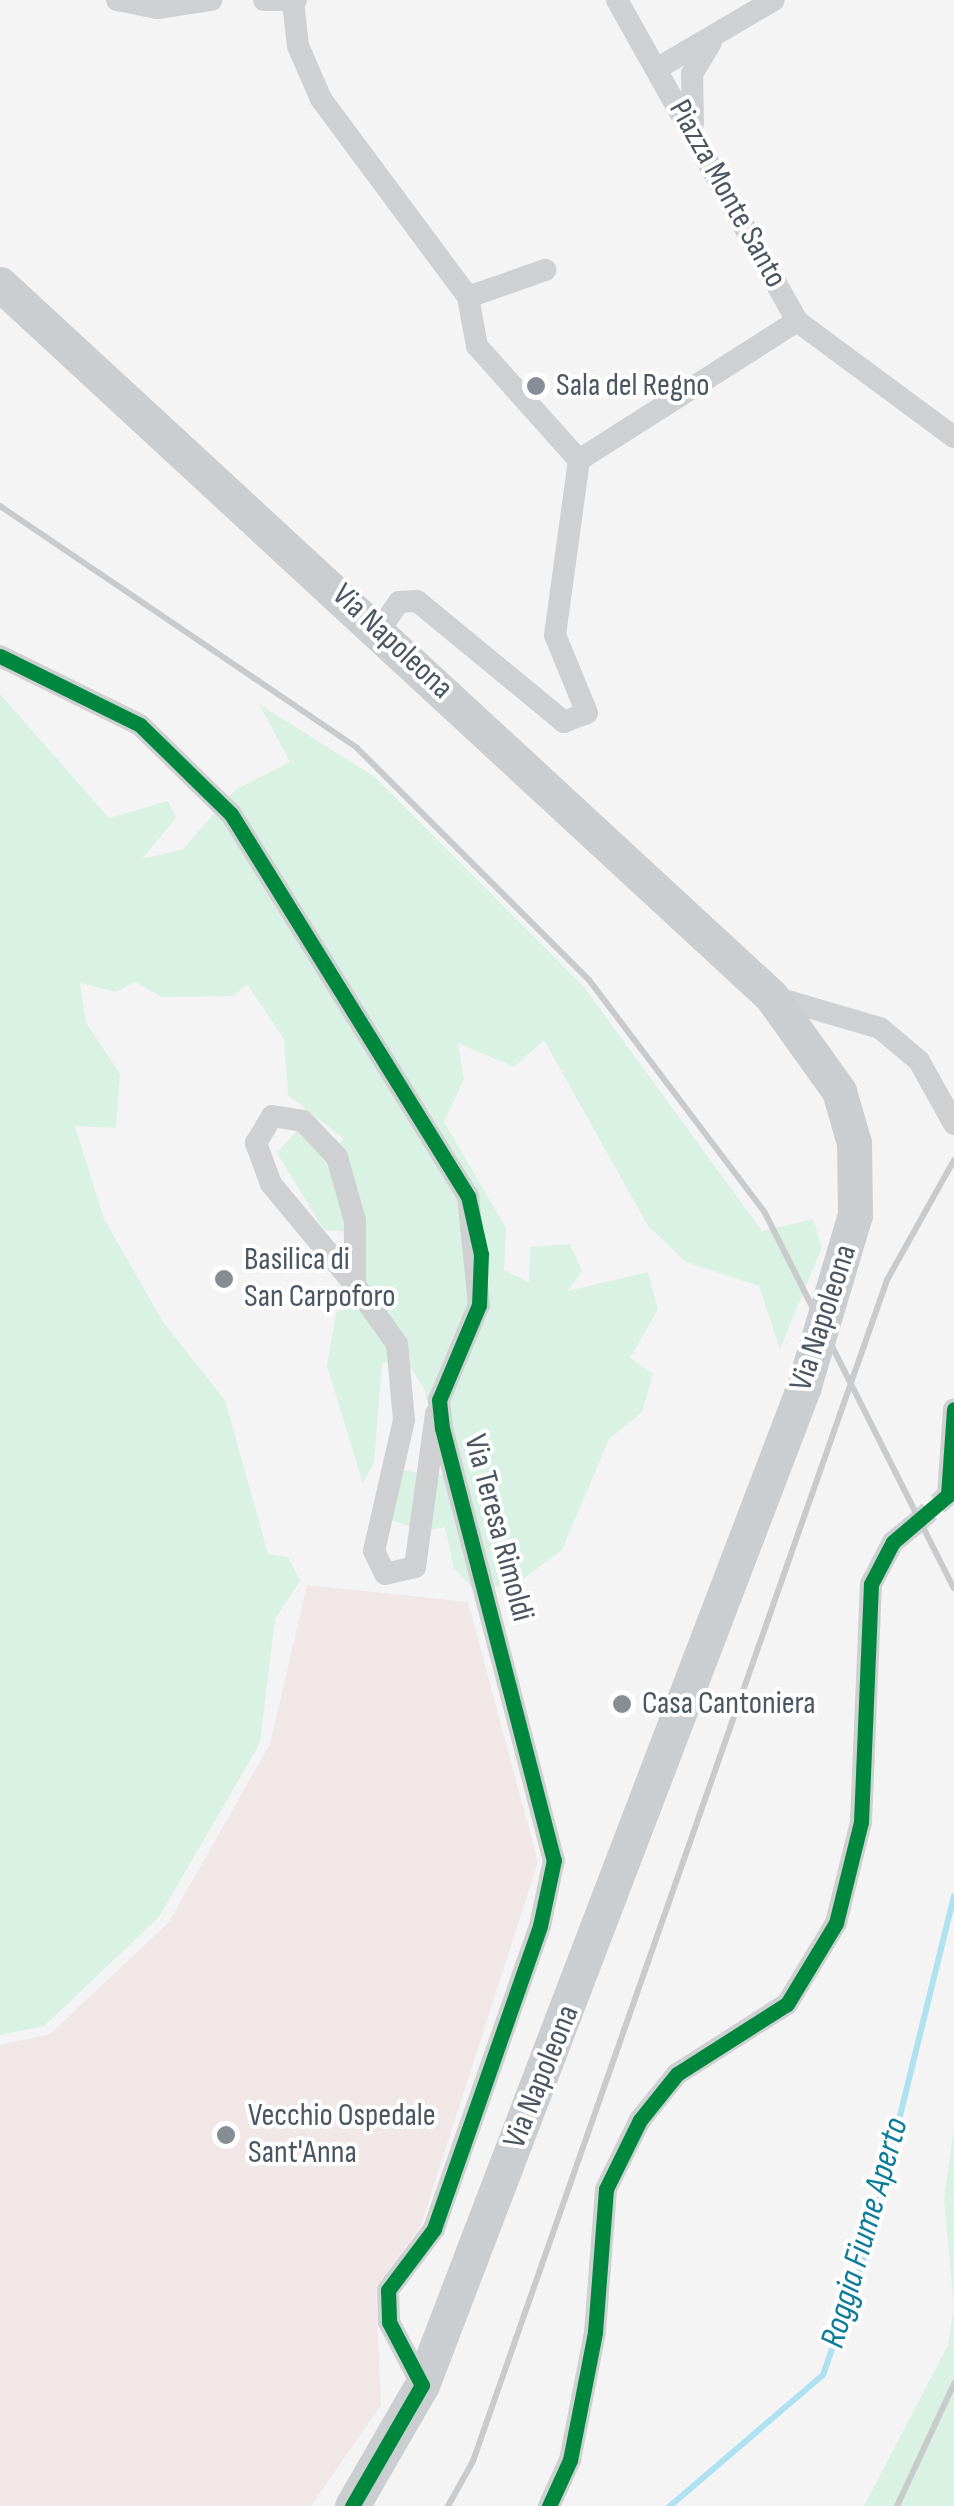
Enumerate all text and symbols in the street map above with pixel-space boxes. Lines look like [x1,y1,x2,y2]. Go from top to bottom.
street label: Piazza Monte Santo [660,93,794,295]
place label: Sala del Regno [556,367,710,405]
marker: Sala del Regno [525,375,547,397]
street label: Via Napoleona [324,576,460,708]
street label: Via Napoleona [782,1240,866,1396]
place label: Basilica di San Carpoforo [244,1242,395,1317]
marker: Basilica di San Carpoforo [213,1268,235,1290]
street label: Via Teresa Rimoldi [455,1430,541,1626]
place label: Casa Cantoniera [642,1685,816,1723]
marker: Casa Cantoniera [611,1693,633,1715]
street label: Via Napoleona [496,2000,588,2154]
place label: Vecchio Ospedale Sant'Anna [248,2098,436,2173]
water label: Roggia Fiume Aperto [812,2113,918,2353]
marker: Vecchio Ospedale Sant'Anna [213,2122,239,2148]

